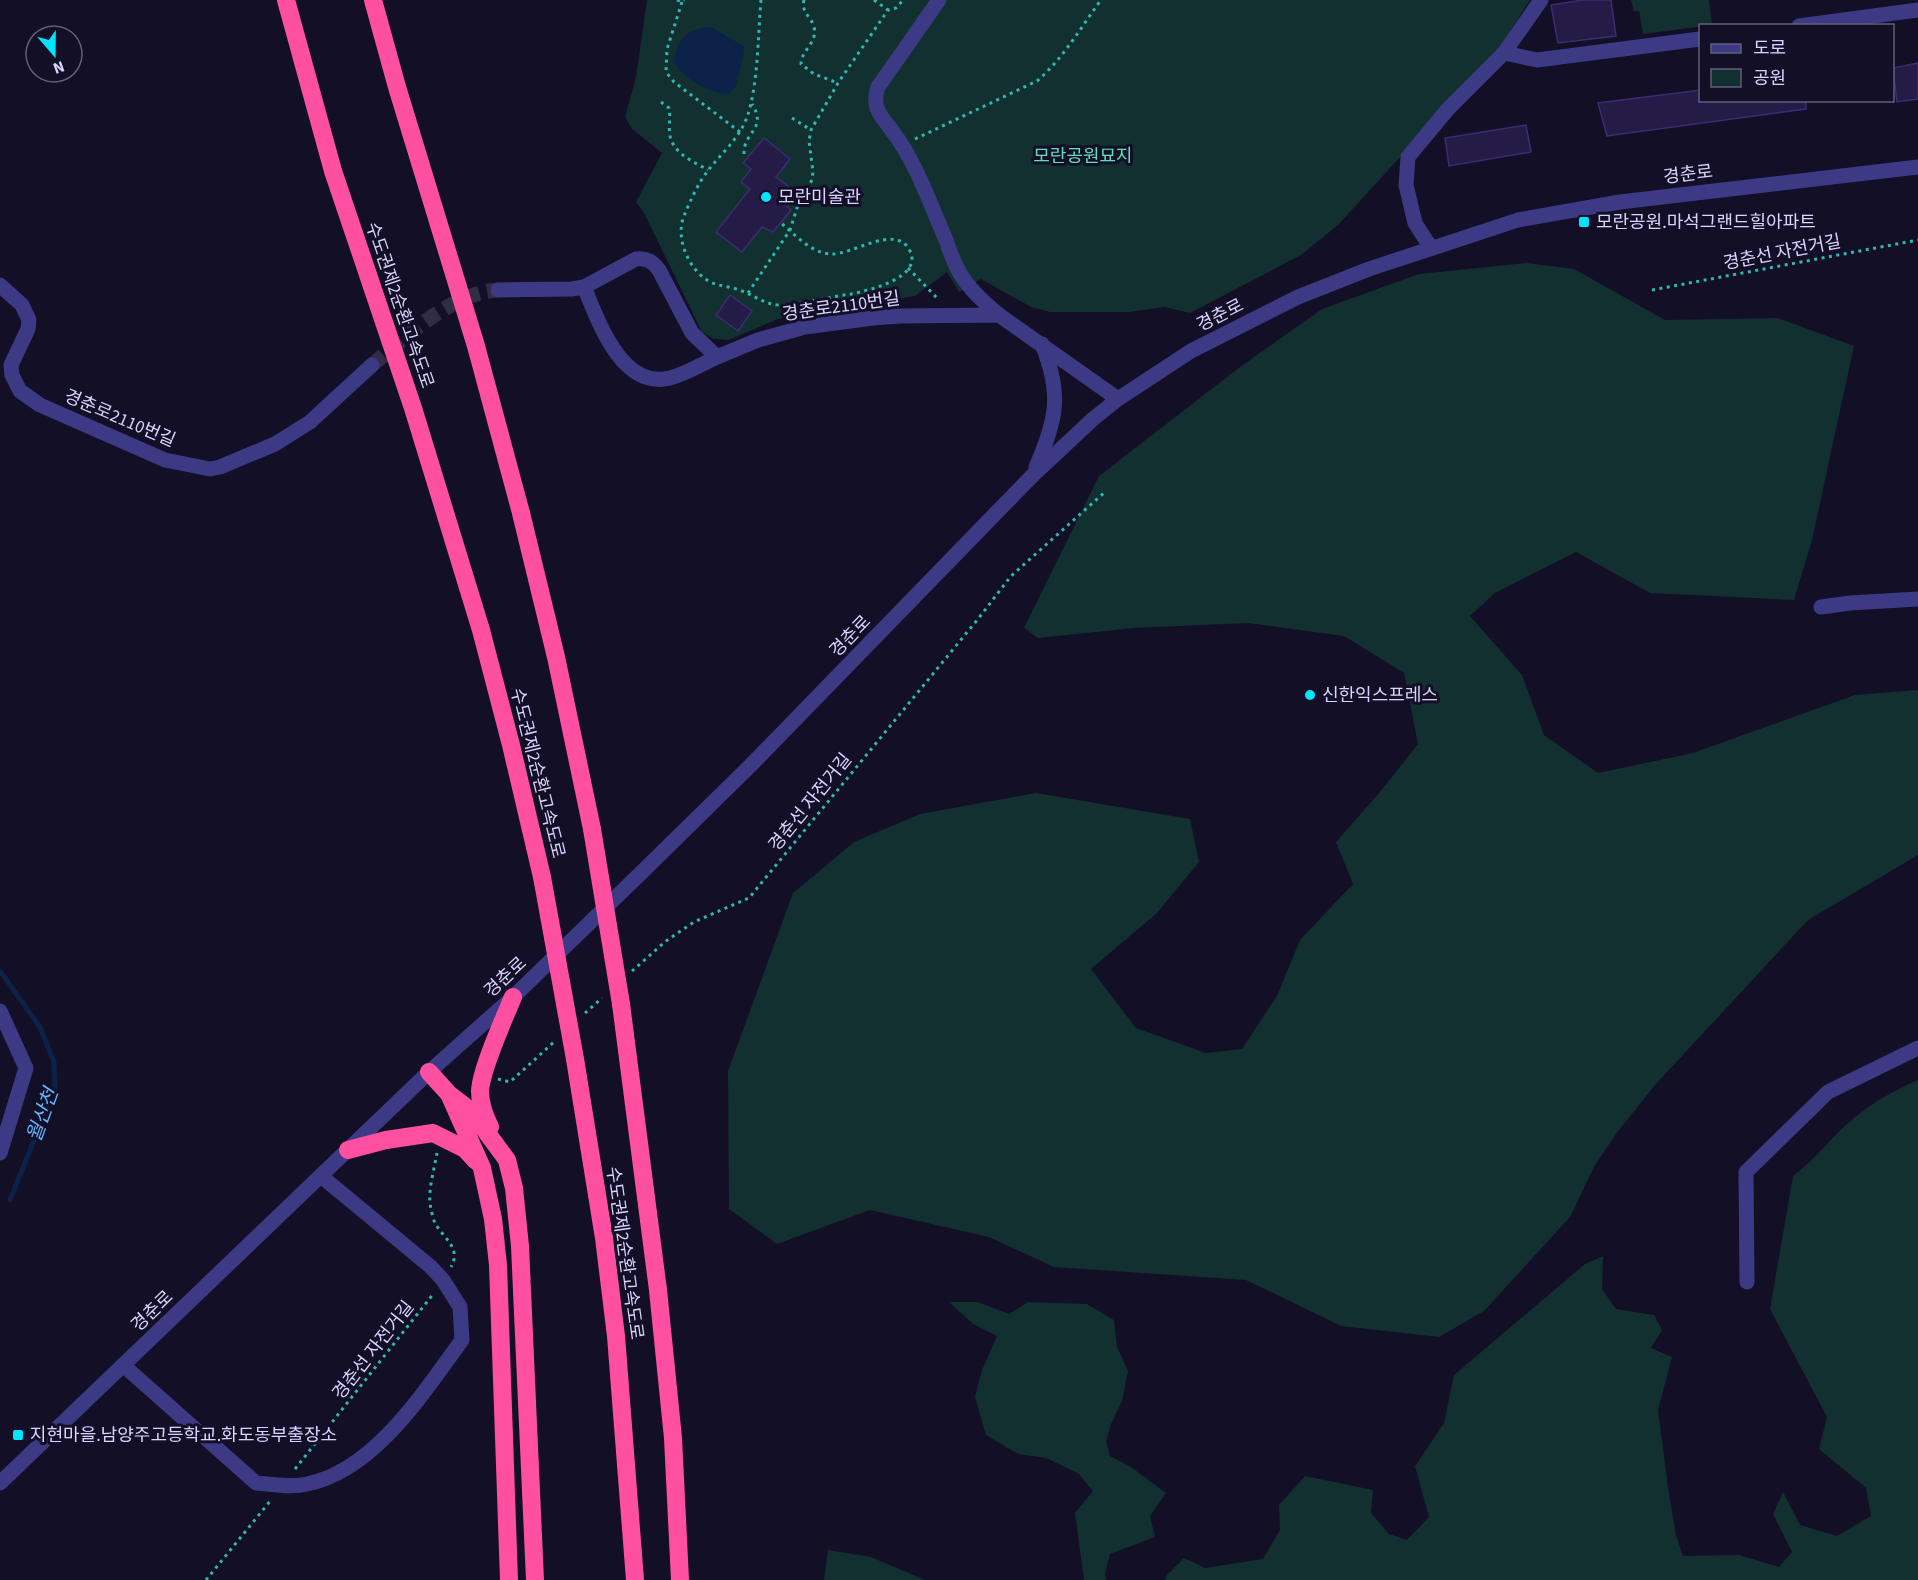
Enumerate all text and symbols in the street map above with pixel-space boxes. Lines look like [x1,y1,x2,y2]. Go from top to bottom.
north arrow [24,24,84,84]
legend [1699,24,1894,102]
text: 도로 [1753,36,1786,61]
text: N [50,55,68,79]
text: 공원 [1753,66,1786,91]
park label: 모란공원묘지 [1033,144,1133,169]
street label: 경춘로 [1662,159,1714,190]
place label: 모란미술관 [778,185,861,210]
marker: 모란미술관 [759,190,773,204]
place label: 모란공원.마석그랜드힐아파트 [1596,210,1816,235]
marker: 모란공원.마석그랜드힐아파트 [1577,215,1591,229]
street label: 수도권제2순환고속도로 [359,219,440,392]
street label: 경춘선 자전거길 [1721,229,1843,276]
street label: 경춘로2110번길 [781,286,902,327]
street label: 경춘로 [1192,293,1248,338]
street label: 경춘로2110번길 [60,384,179,453]
street label: 경춘로 [824,610,877,663]
place label: 신한익스프레스 [1322,683,1438,708]
street label: 수도권제2순환고속도로 [504,685,571,861]
marker: 신한익스프레스 [1303,688,1317,702]
street label: 경춘선 자전거길 [763,748,858,857]
street label: 경춘로 [479,951,532,1003]
water label: 월산천 [20,1082,66,1146]
street label: 수도권제2순환고속도로 [600,1165,649,1341]
street label: 경춘로 [126,1285,179,1338]
street label: 경춘선 자전거길 [327,1296,420,1405]
place label: 지현마을.남양주고등학교.화도동부출장소 [30,1423,337,1448]
marker: 지현마을.남양주고등학교.화도동부출장소 [11,1428,25,1442]

